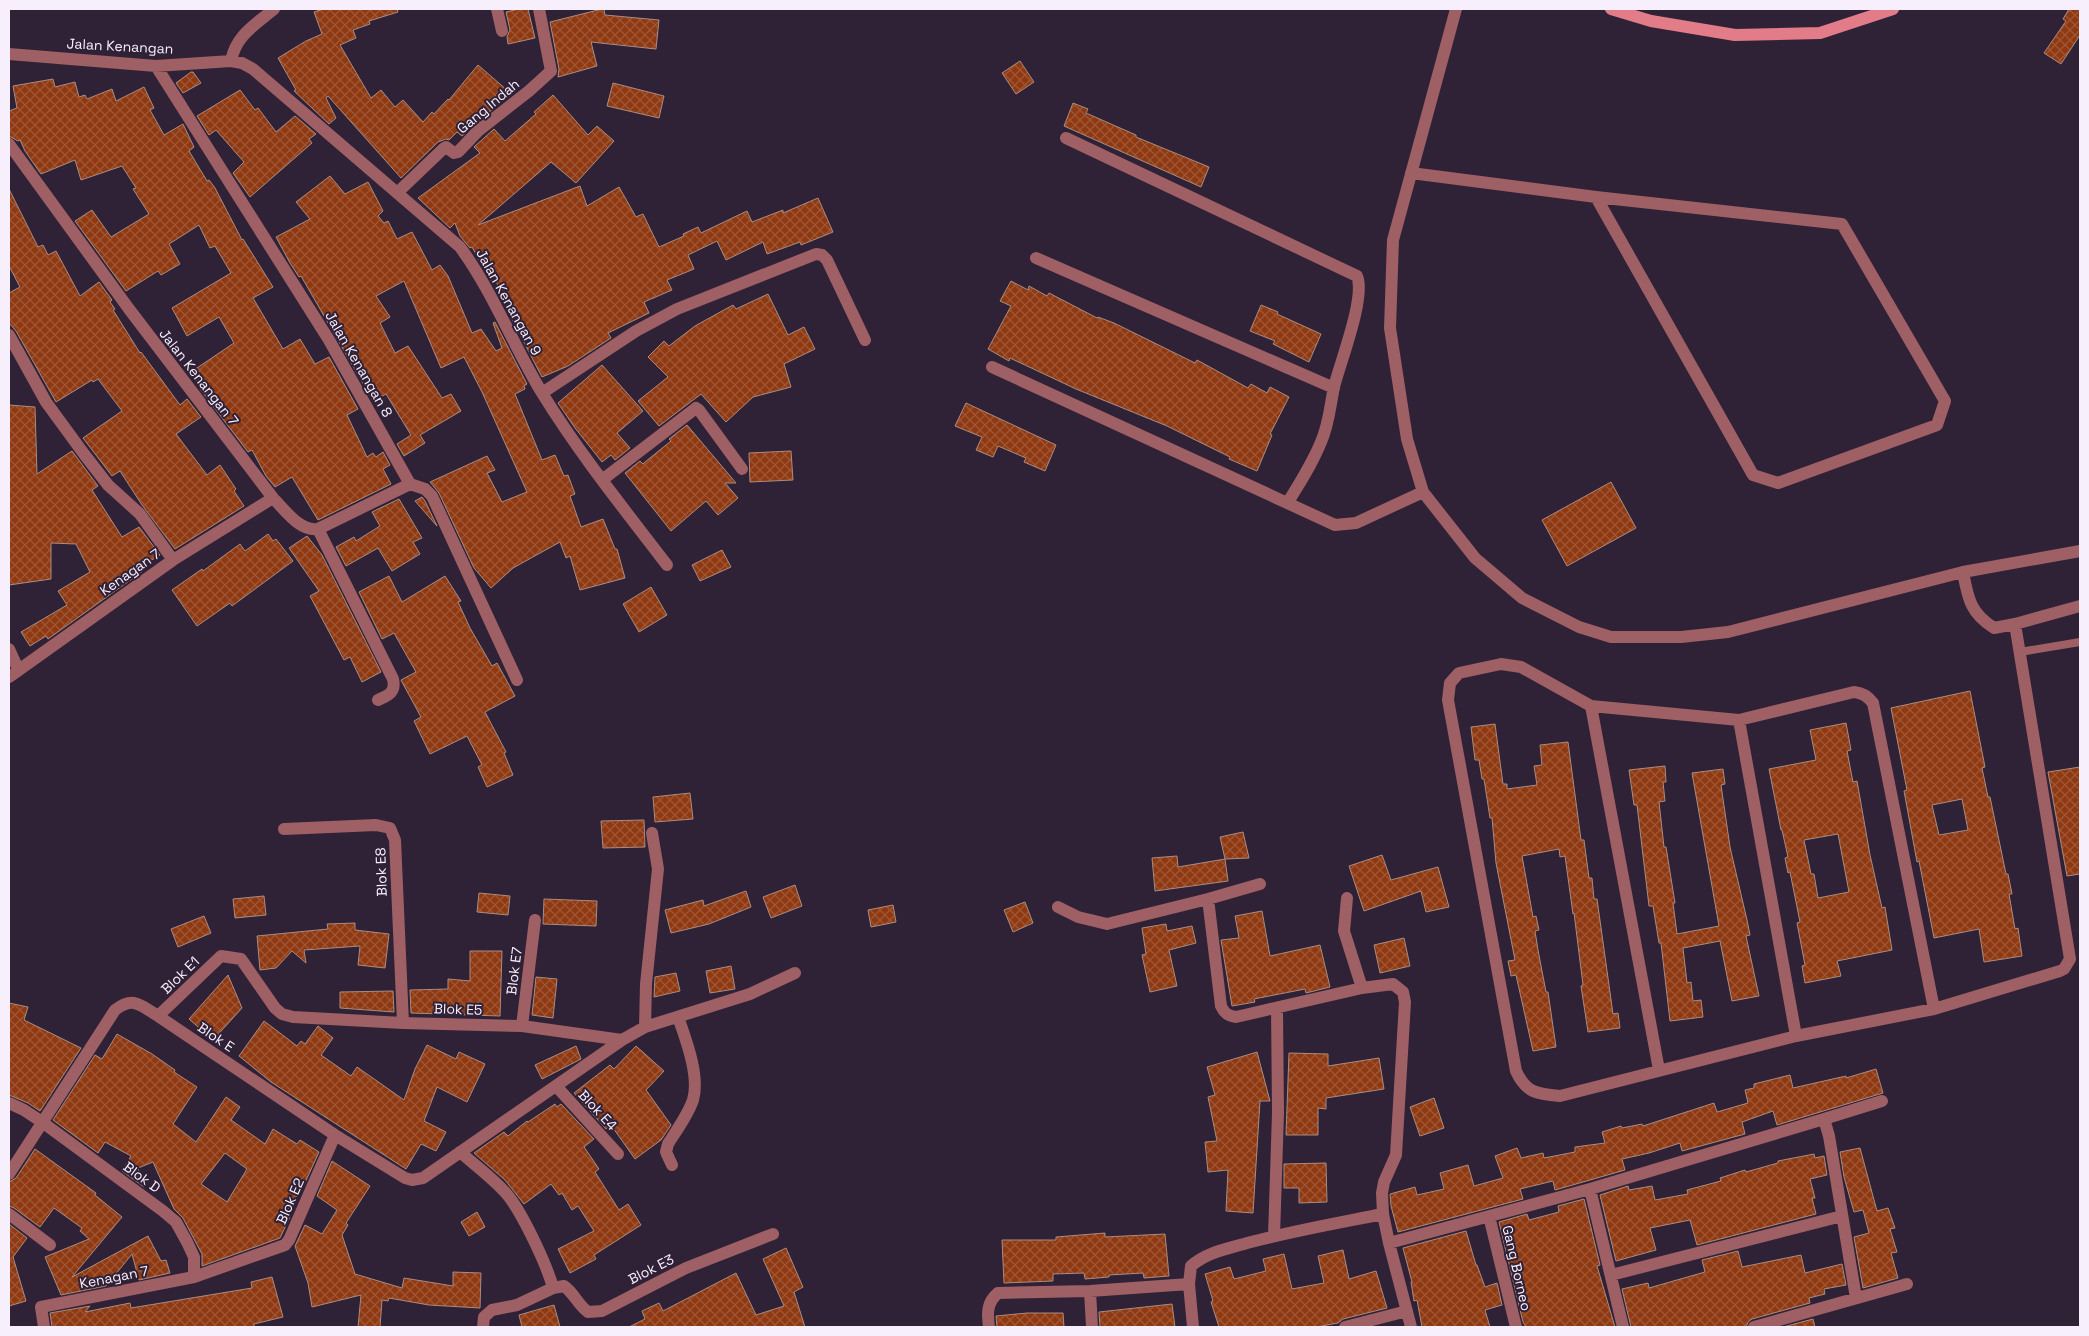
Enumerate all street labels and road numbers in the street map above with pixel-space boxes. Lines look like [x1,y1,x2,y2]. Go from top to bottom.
street label: Jalan Kenangan [66,34,174,58]
street label: Gang Indah [453,75,523,137]
street label: Jalan Kenangan 9 [472,246,546,358]
street label: Jalan Kenangan 8 [321,308,397,420]
street label: Jalan Kenangan 7 [155,325,243,429]
street label: Kenagan 7 [96,544,164,599]
street label: Blok E8 [371,847,391,897]
street label: Blok E7 [502,946,526,996]
street label: Blok E1 [157,952,203,998]
street label: Blok E5 [433,999,483,1019]
street label: Blok E [194,1018,238,1056]
street label: Blok E4 [575,1086,621,1134]
street label: Blok D [120,1157,164,1197]
street label: Blok E2 [272,1175,308,1227]
street label: Gang Borneo [1498,1224,1536,1312]
street label: Blok E3 [625,1250,677,1288]
street label: Kenagan 7 [78,1261,150,1293]

